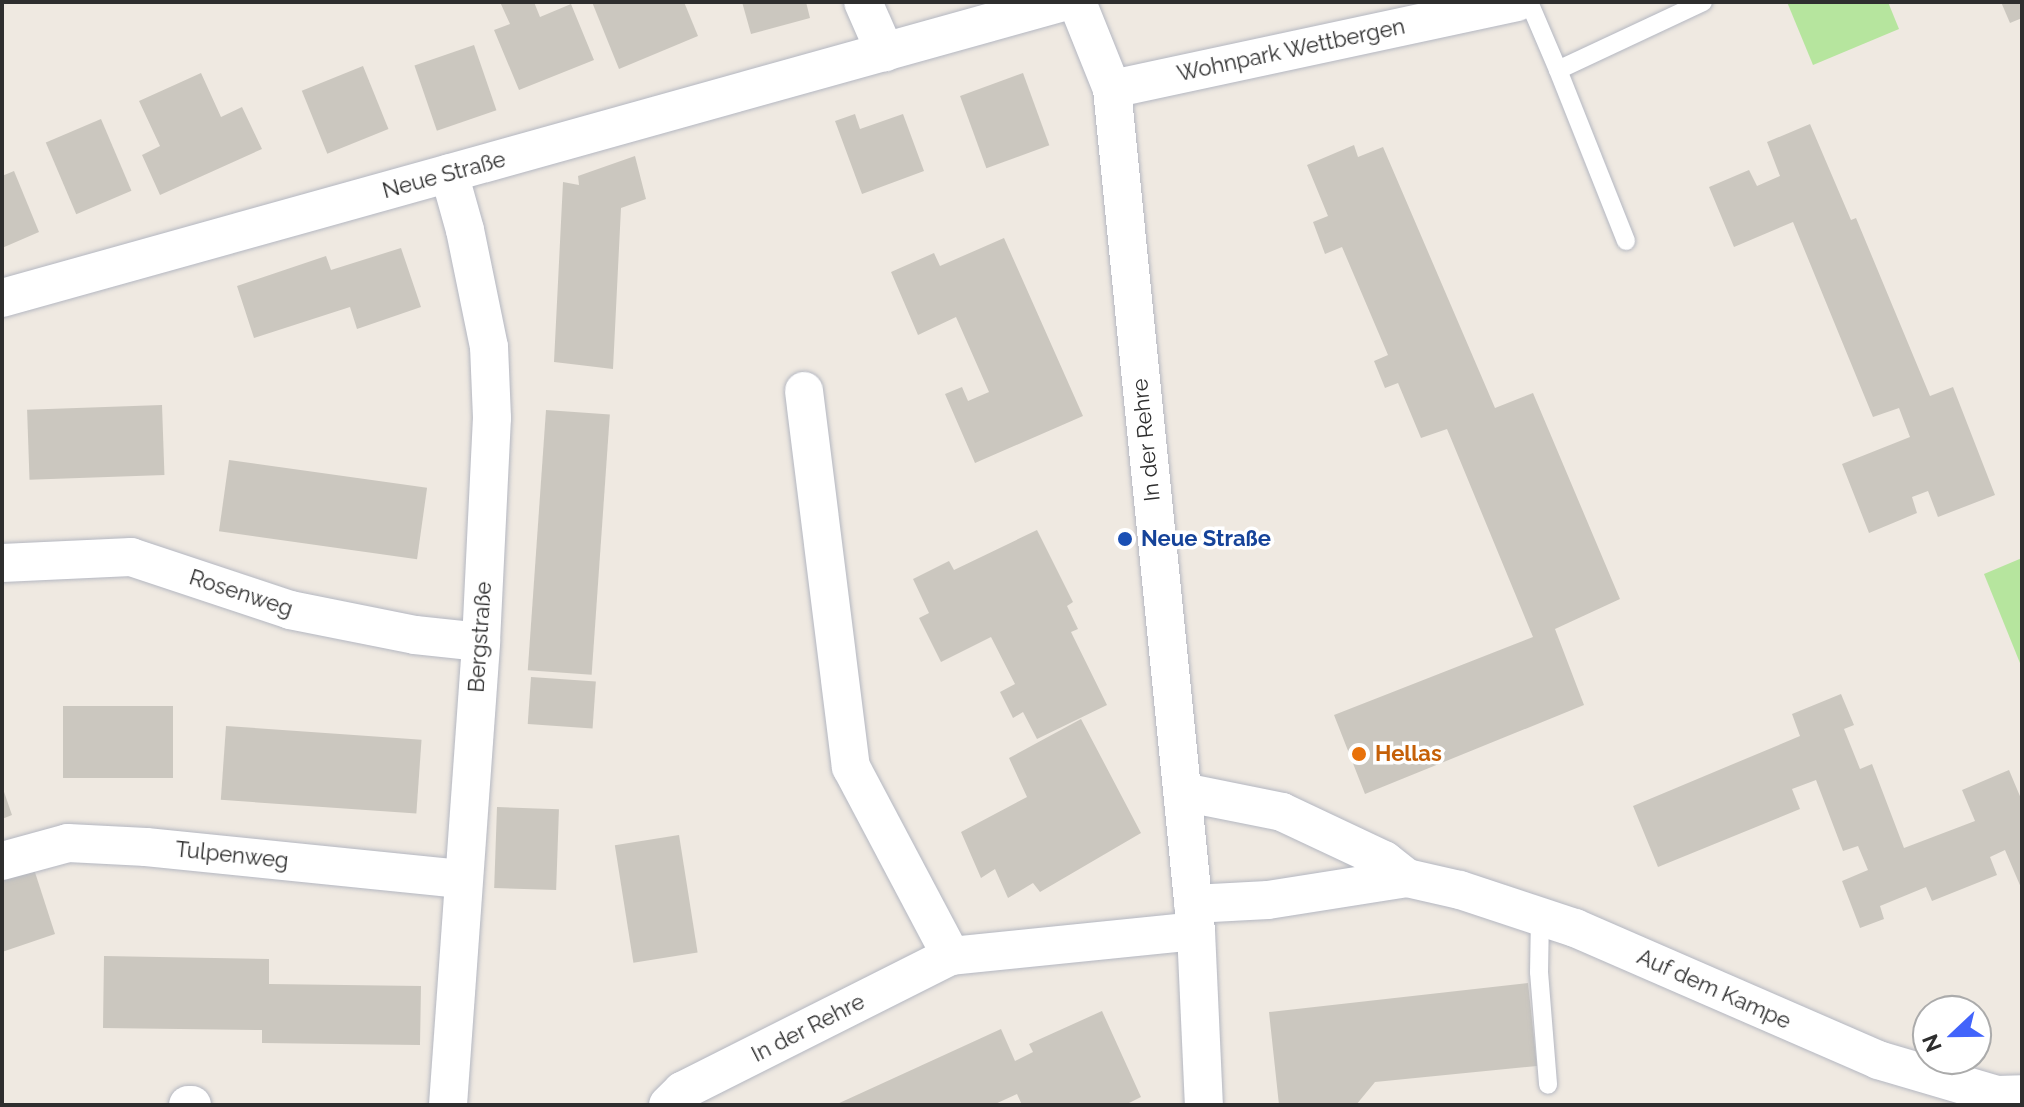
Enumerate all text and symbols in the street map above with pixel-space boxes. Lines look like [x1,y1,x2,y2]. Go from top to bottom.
street label: Wohnpark Wettbergen [1174,13,1408,87]
street label: Neue Straße [379,146,509,204]
street label: In der Rehre [1126,377,1166,503]
place label: Neue Straße [1141,526,1271,552]
marker: Neue Straße [1116,530,1134,548]
street label: Rosenweg [186,564,296,622]
street label: Bergstraße [463,581,497,693]
place label: Hellas [1375,741,1442,767]
marker: Hellas [1350,745,1368,763]
street label: Tulpenweg [174,836,290,874]
street label: Auf dem Kampe [1633,943,1795,1035]
street label: In der Rehre [747,988,869,1068]
north arrow [1912,995,1992,1075]
text: N [1916,1031,1947,1056]

